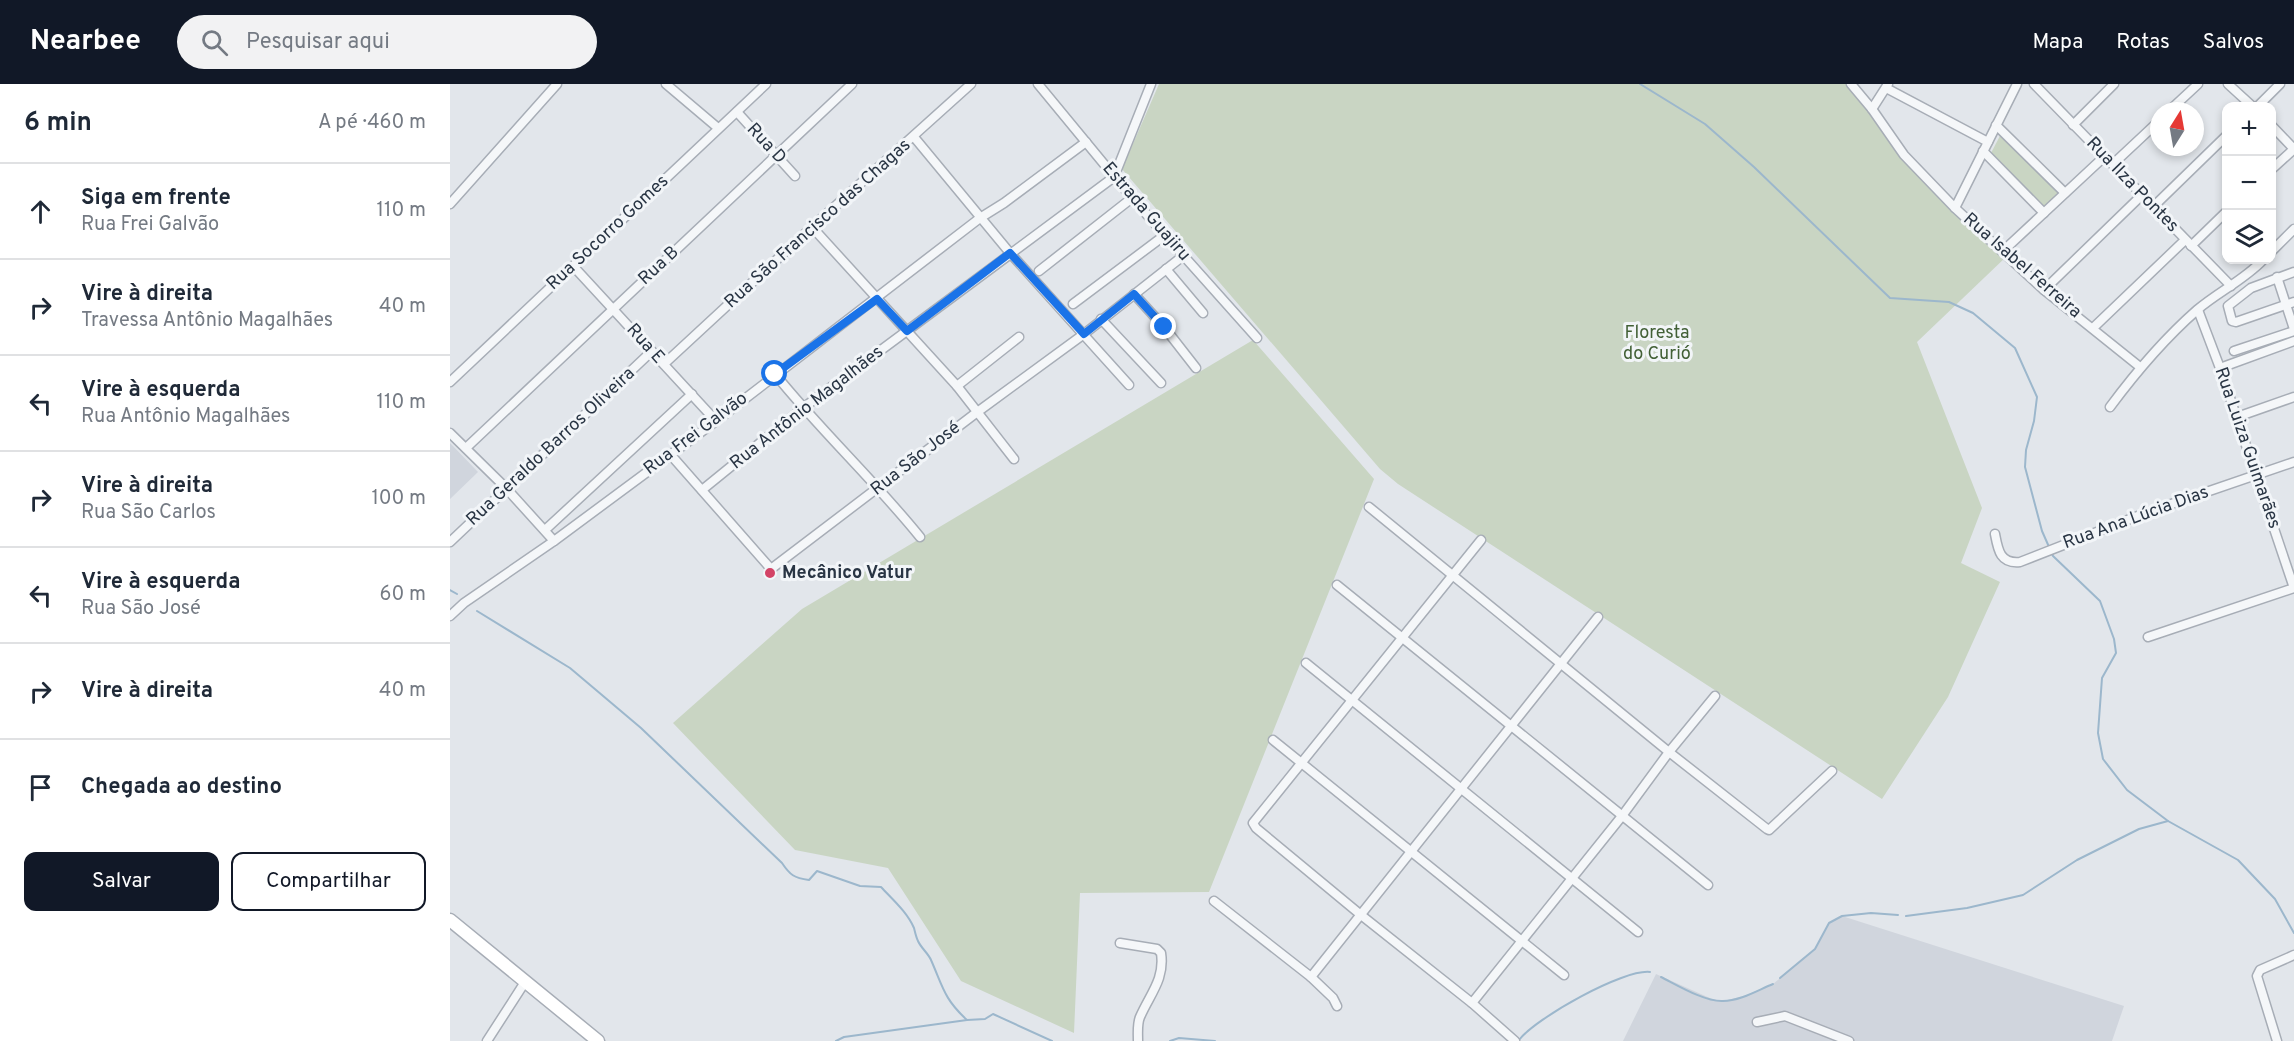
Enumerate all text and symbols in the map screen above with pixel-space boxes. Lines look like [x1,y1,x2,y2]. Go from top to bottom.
search box [177,15,597,69]
text: Nearbee [30,24,141,60]
icon: search [198,26,231,59]
text: Pesquisar aqui [246,29,390,56]
text: Mapa [2033,29,2083,56]
text: Rotas [2116,29,2170,56]
text: Salvos [2203,29,2264,56]
north arrow [2150,102,2204,156]
map controls [2222,102,2276,264]
button: + [2222,102,2276,156]
text: 6 min [24,107,92,140]
text: A pé · 460 m [318,110,426,136]
street label: Rua D [741,119,791,169]
street label: Rua Ilza Pontes [2081,132,2183,238]
street label: Rua São Francisco das Chagas [720,134,916,314]
button: − [2222,156,2276,210]
street label: Estrada Guajiru [1097,158,1195,266]
street label: Rua Socorro Gomes [542,170,674,296]
text: Siga em frente [81,185,231,212]
icon: ahead [24,195,57,228]
text: 110 m [377,198,426,224]
street label: Rua Isabel Ferreira [1958,208,2086,324]
button: layers [2222,210,2276,264]
text: Rua Frei Galvão [81,212,219,238]
street label: Rua B [634,241,684,291]
text: Vire à direita [81,281,213,308]
icon: right [24,291,57,324]
text: 40 m [379,294,426,320]
text: Travessa Antônio Magalhães [81,308,333,334]
route end [1150,313,1176,339]
street label: Rua E [621,319,669,369]
park label: Floresta do Curió [1623,322,1691,366]
street label: Rua Antônio Magalhães [726,341,888,475]
route start [761,360,787,386]
street label: Rua Geraldo Barros Oliveira [462,363,640,531]
street label: Rua Luiza Guimarães [2209,364,2285,532]
text: Vire à esquerda [81,377,240,404]
icon: left [24,387,57,420]
street label: Rua Frei Galvão [639,387,753,481]
text: 110 m [377,390,426,416]
text: Rua Antônio Magalhães [81,404,290,430]
street label: Rua São José [866,417,966,501]
text: Vire à direita [81,473,213,500]
street label: Rua Ana Lúcia Dias [2060,481,2212,555]
icon: right [24,483,57,516]
text: 100 m [371,486,426,512]
text: Rua São Carlos [81,500,216,526]
place label: Mecânico Vatur [782,562,913,585]
marker: Mecânico Vatur [763,566,777,580]
text: Vire à esquerda [81,569,240,596]
icon: left [24,579,57,612]
text: 60 m [380,582,426,608]
text: Rua São José [81,596,201,622]
icon: right [24,675,57,708]
text: Vire à direita [81,678,213,705]
text: 40 m [379,678,426,704]
icon: arrive [24,771,57,804]
text: Chegada ao destino [81,774,282,801]
button: Salvar [24,852,219,911]
button: Compartilhar [231,852,426,911]

